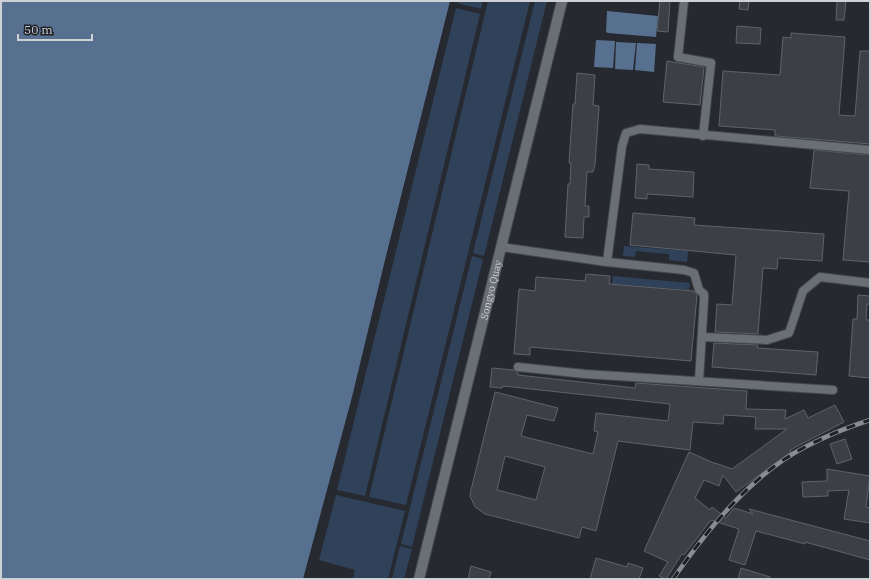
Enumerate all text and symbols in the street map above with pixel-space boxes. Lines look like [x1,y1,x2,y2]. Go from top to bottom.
scale bar [18,16,92,42]
text: 50 m [24,22,53,37]
street label: Songyo Quay [477,258,504,321]

